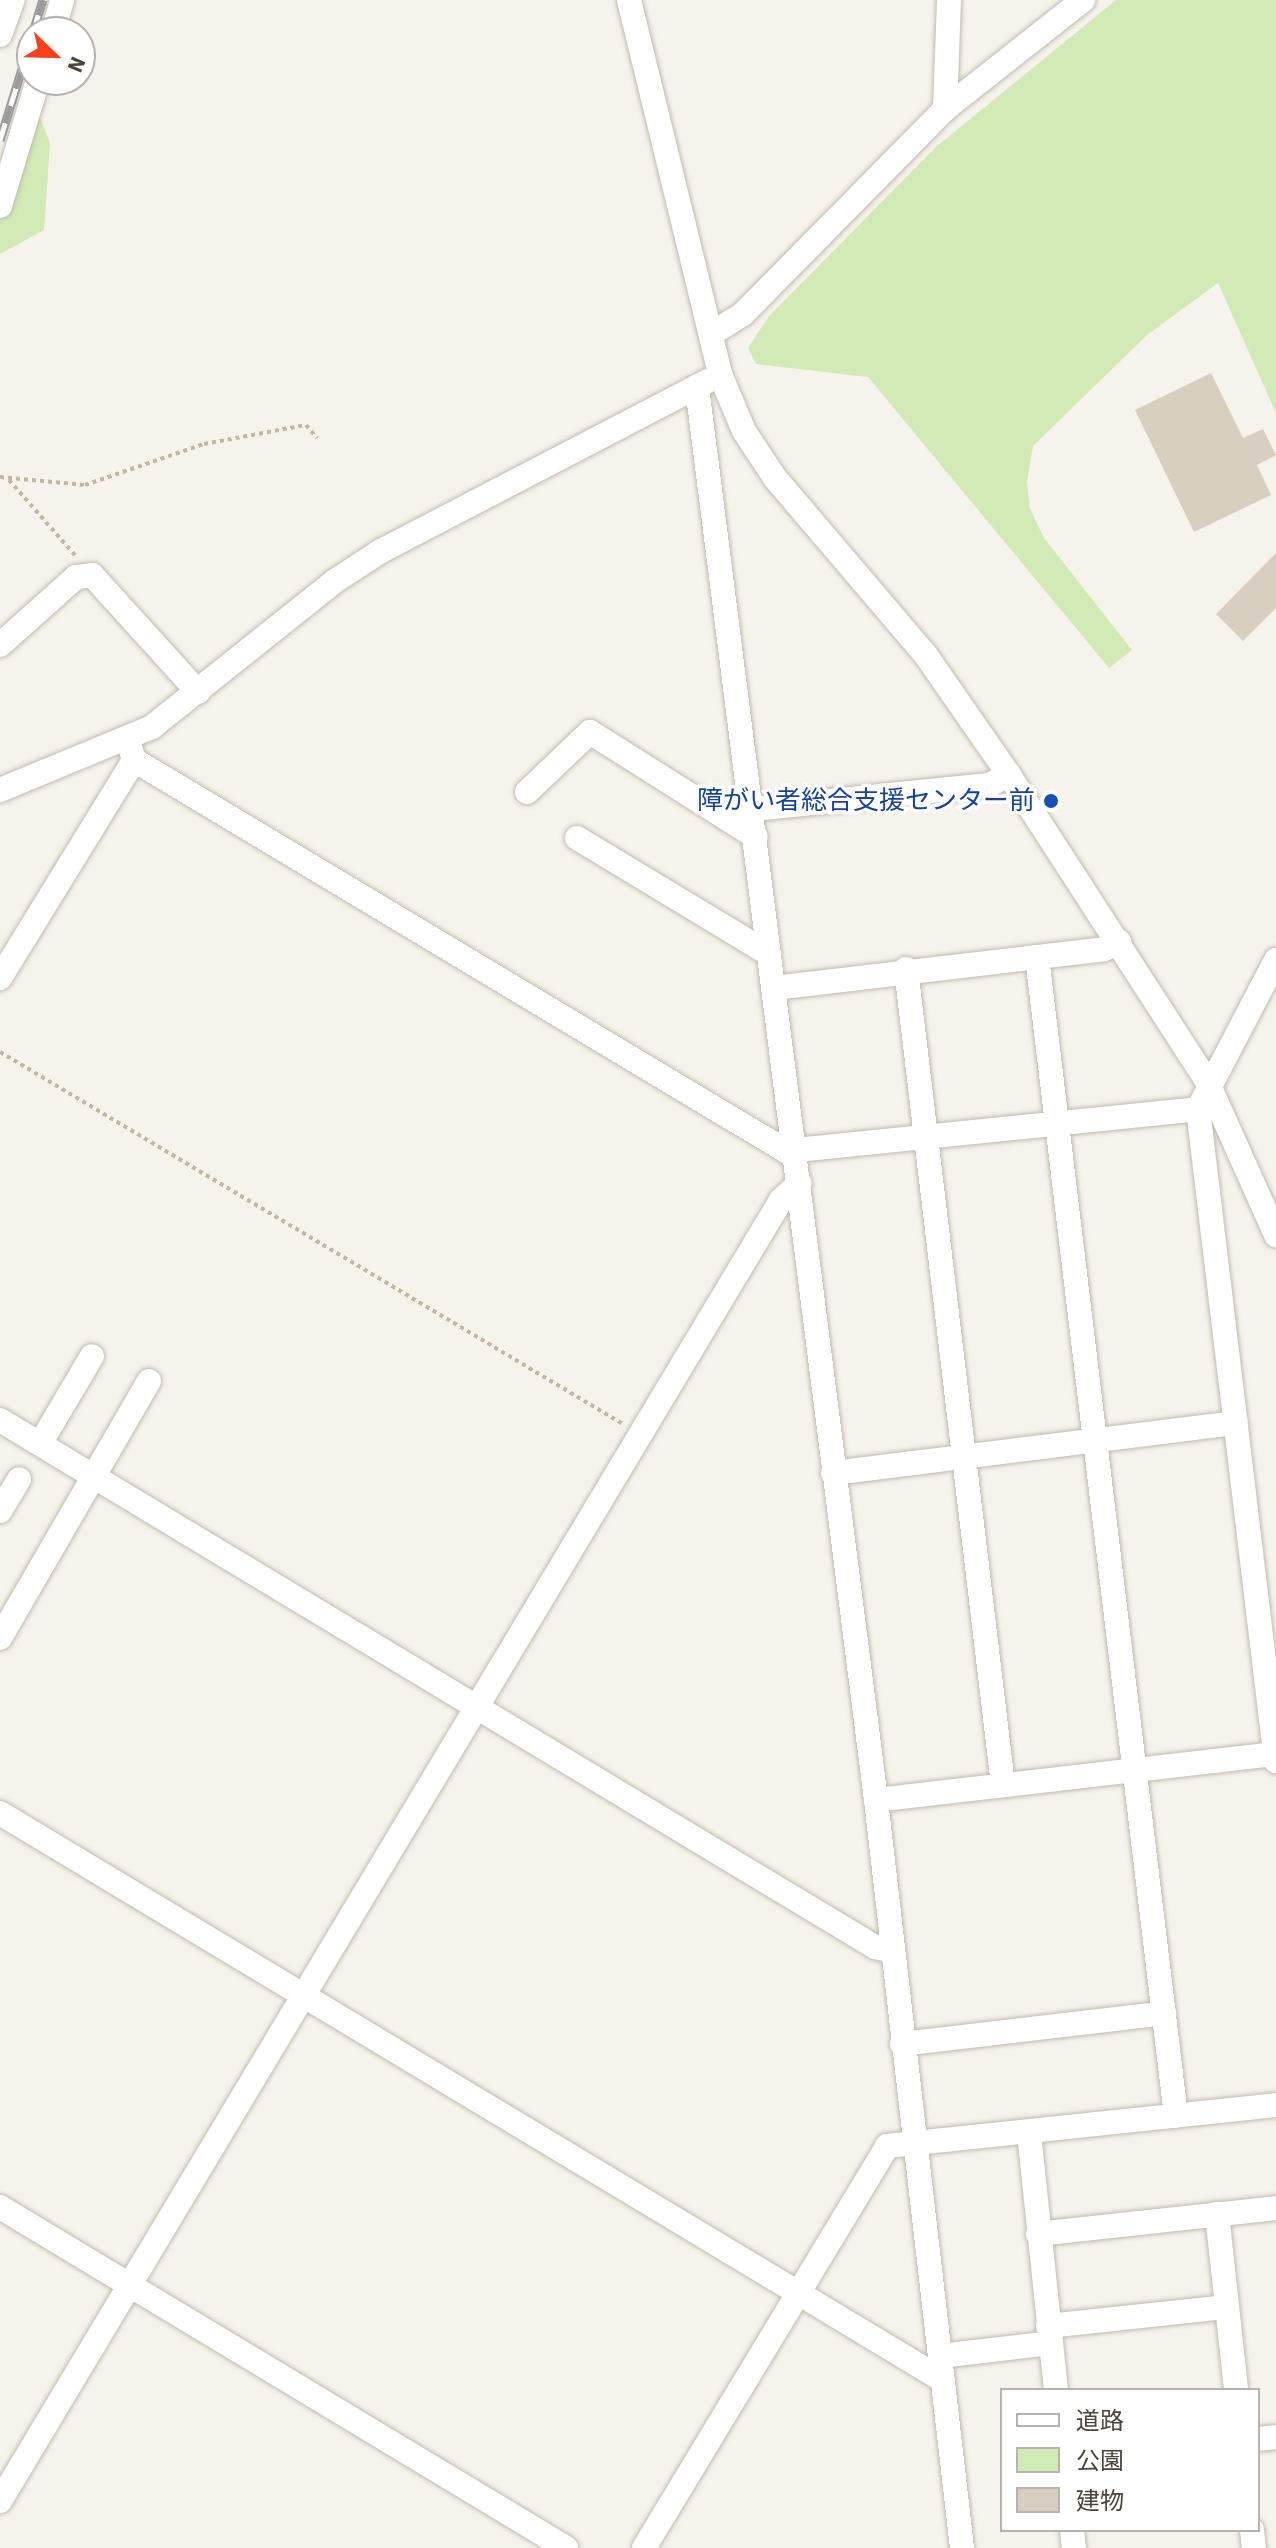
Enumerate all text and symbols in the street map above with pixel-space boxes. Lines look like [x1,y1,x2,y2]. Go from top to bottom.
north arrow [16,16,96,96]
text: N [59,52,94,78]
place label: 障がい者総合支援センター前 [697,785,1035,817]
marker: 障がい者総合支援センター前 [1042,792,1060,810]
legend [1000,2388,1260,2532]
text: 道路 [1076,2404,1124,2439]
text: 公園 [1076,2444,1124,2479]
text: 建物 [1076,2484,1124,2519]

